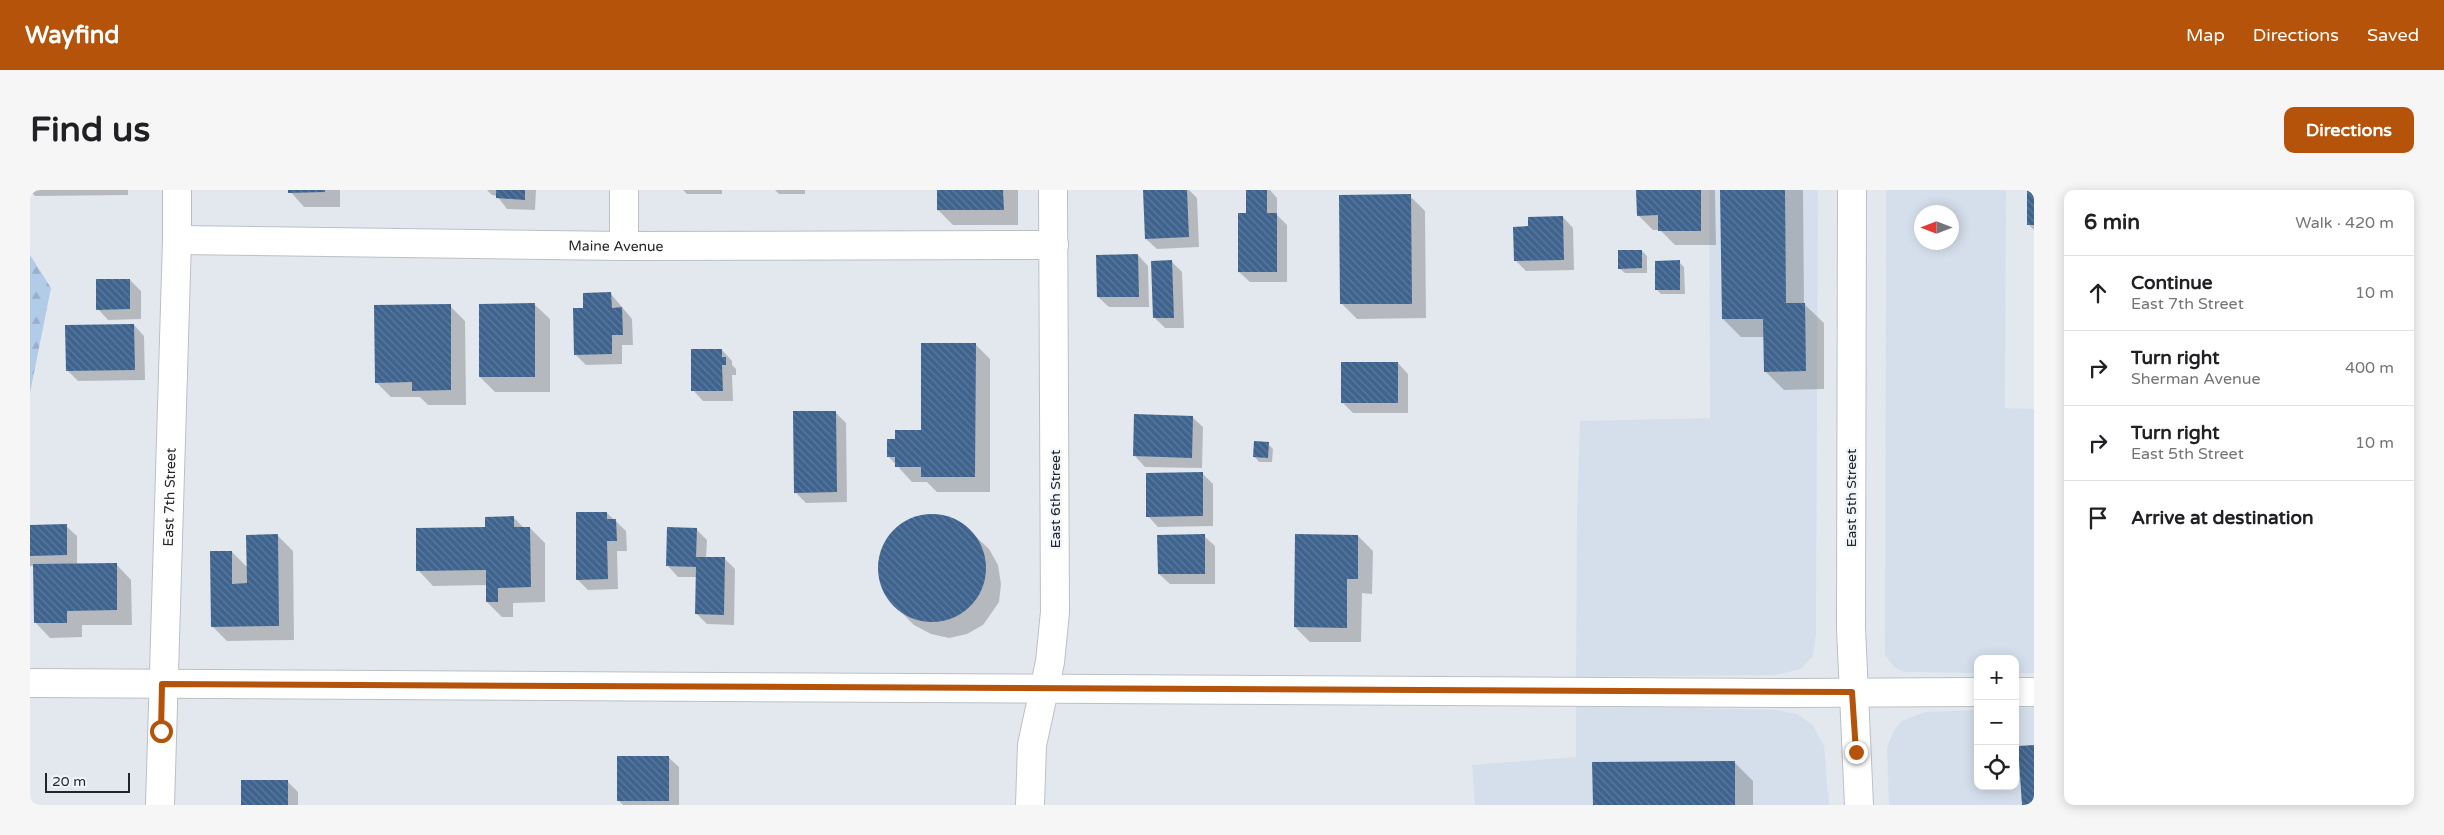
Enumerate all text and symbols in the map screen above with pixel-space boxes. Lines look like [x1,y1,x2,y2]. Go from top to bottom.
text: Wayfind [25,21,120,50]
text: Map [2186,24,2225,46]
text: Directions [2253,24,2339,46]
text: Saved [2367,24,2419,46]
button: Directions [2284,107,2414,153]
text: Find us [30,109,150,151]
north arrow [1914,205,1959,250]
text: 6 min [2084,210,2140,235]
text: Walk · 420 m [2295,213,2394,233]
street label: Maine Avenue [568,237,664,255]
text: Continue [2131,272,2213,294]
icon: ahead [2084,279,2112,307]
text: 10 m [2355,283,2394,303]
text: East 7th Street [2131,294,2244,314]
text: Turn right [2131,347,2219,369]
icon: right [2084,354,2112,382]
text: 400 m [2345,358,2394,378]
text: Sherman Avenue [2131,369,2261,389]
text: Turn right [2131,422,2219,444]
icon: right [2084,429,2112,457]
text: 10 m [2355,433,2394,453]
text: East 5th Street [2131,444,2244,464]
street label: East 7th Street [160,447,180,547]
street label: East 5th Street [1843,448,1860,547]
street label: East 6th Street [1047,449,1064,548]
icon: arrive [2084,504,2112,532]
text: Arrive at destination [2131,507,2314,529]
map controls [1974,655,2019,790]
button: + [1974,655,2019,700]
button: − [1974,700,2019,745]
route start [150,720,173,743]
route end [1845,741,1868,764]
button: locate [1974,745,2019,790]
scale bar [45,770,130,793]
text: 20 m [52,773,86,790]

